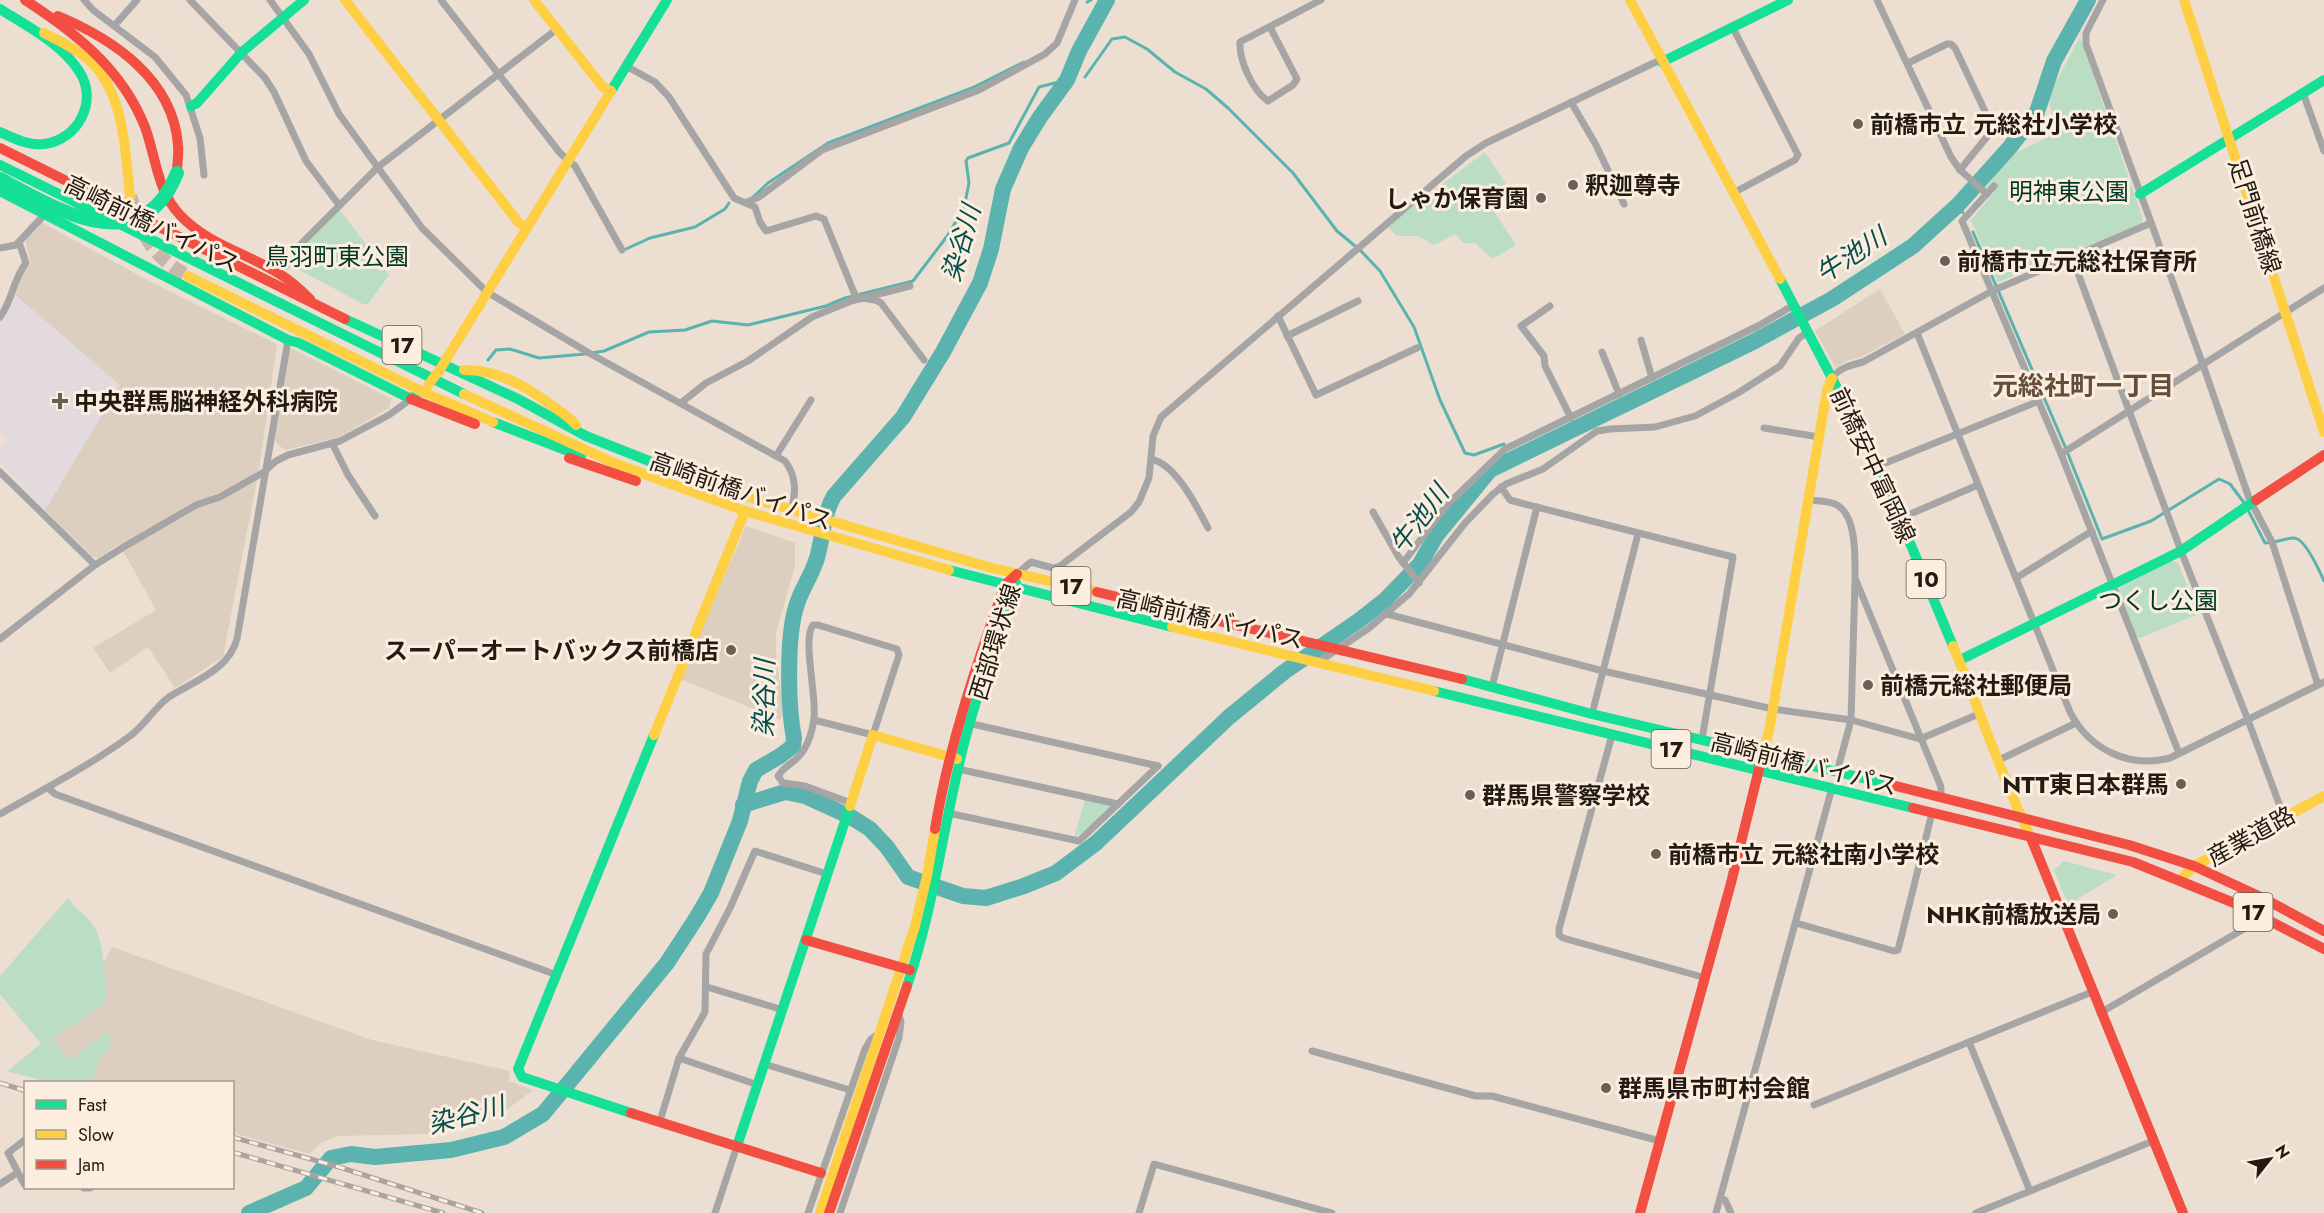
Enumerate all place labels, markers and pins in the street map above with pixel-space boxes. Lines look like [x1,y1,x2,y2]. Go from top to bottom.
place label: 前橋市立 元総社小学校 [1870,107,2117,142]
marker: 前橋市立 元総社小学校 [1851,117,1865,131]
place label: 釈迦尊寺 [1585,168,1681,203]
marker: 釈迦尊寺 [1566,178,1580,192]
place label: しゃか保育園 [1385,181,1529,216]
marker: しゃか保育園 [1534,191,1548,205]
place label: 前橋市立元総社保育所 [1957,244,2197,279]
marker: 前橋市立元総社保育所 [1938,254,1952,268]
place label: 中央群馬脳神経外科病院 [74,384,338,419]
marker: 中央群馬脳神経外科病院 [51,392,69,410]
place label: スーパーオートバックス前橋店 [384,633,719,668]
marker: スーパーオートバックス前橋店 [724,643,738,657]
place label: 前橋元総社郵便局 [1880,668,2072,703]
marker: 前橋元総社郵便局 [1861,678,1875,692]
place label: NTT東日本群馬 [2002,767,2169,802]
marker: NTT東日本群馬 [2174,777,2188,791]
place label: 群馬県警察学校 [1482,778,1650,813]
marker: 群馬県警察学校 [1463,788,1477,802]
place label: 前橋市立 元総社南小学校 [1668,837,1939,872]
marker: 前橋市立 元総社南小学校 [1649,847,1663,861]
place label: NHK前橋放送局 [1926,897,2101,932]
marker: NHK前橋放送局 [2106,907,2120,921]
place label: 群馬県市町村会館 [1618,1071,1810,1106]
marker: 群馬県市町村会館 [1599,1081,1613,1095]

